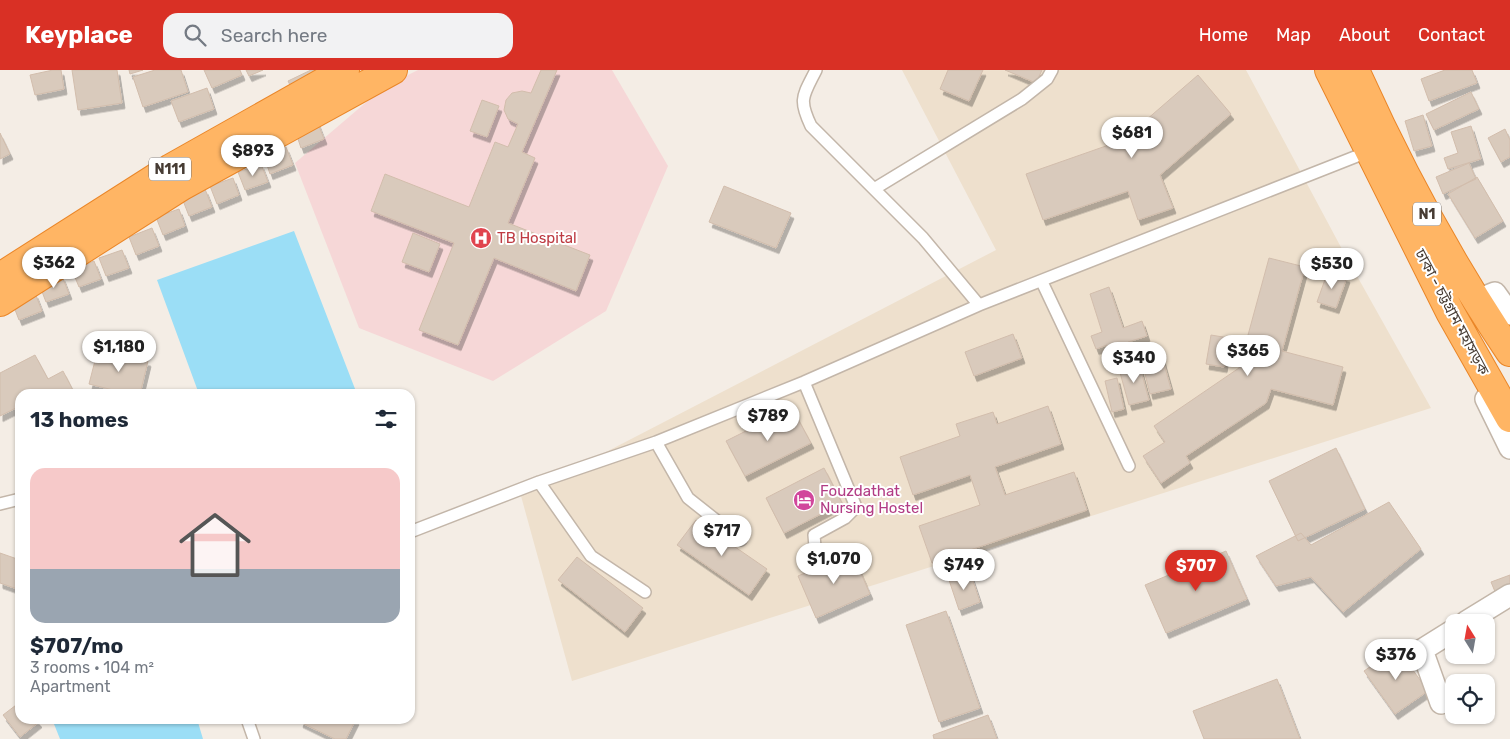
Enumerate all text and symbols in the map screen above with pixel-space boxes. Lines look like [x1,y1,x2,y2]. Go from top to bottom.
search box [163,13,513,58]
text: Keyplace [25,21,133,49]
icon: search [181,21,209,49]
text: Search here [221,24,327,47]
text: Home [1199,24,1248,46]
text: Map [1276,24,1311,46]
text: About [1339,24,1390,46]
text: Contact [1418,24,1485,46]
pin: $681 [1102,116,1162,159]
text: $681 [1112,123,1152,142]
pin: $893 [223,134,283,177]
text: $893 [232,141,274,160]
road number: N111 [149,158,191,180]
road number: N1 [1413,202,1441,226]
hospital icon: TB Hospital [469,226,493,250]
place label: TB Hospital [497,229,577,247]
street label: ঢাকা - চট্টগ্রাম মহাসড়ক [1411,245,1493,379]
pin: $362 [24,246,84,289]
pin: $530 [1302,248,1362,290]
text: $362 [33,253,75,272]
text: $530 [1311,254,1353,273]
pin: $1,180 [78,330,160,373]
pin: $365 [1218,334,1278,377]
text: $1,180 [93,337,145,356]
text: $365 [1227,341,1269,360]
pin: $340 [1104,342,1164,384]
text: $340 [1112,348,1156,367]
pin: $789 [738,400,798,442]
icon: filters [372,405,400,433]
text: $789 [748,406,788,425]
text: 13 homes [30,407,129,432]
place label: Fouzdathat Nursing Hostel [820,482,923,517]
hotel icon: Fouzdathat Nursing Hostel [792,488,816,512]
icon: home [170,500,260,590]
pin: $717 [692,514,752,557]
text: $717 [704,521,740,540]
pin: $1,070 [793,542,875,585]
pin: $749 [934,548,994,591]
text: $1,070 [807,549,861,568]
pin: $707 [1166,550,1226,592]
text: $749 [944,555,984,574]
text: $707 [1176,556,1216,575]
north arrow [1445,614,1495,664]
map controls [1445,614,1495,724]
text: $707/mo [30,633,123,658]
pin: $376 [1366,638,1426,681]
text: $376 [1376,645,1416,664]
text: 3 rooms · 104 m² [30,658,154,677]
button: locate [1445,674,1495,724]
text: Apartment [30,677,110,696]

